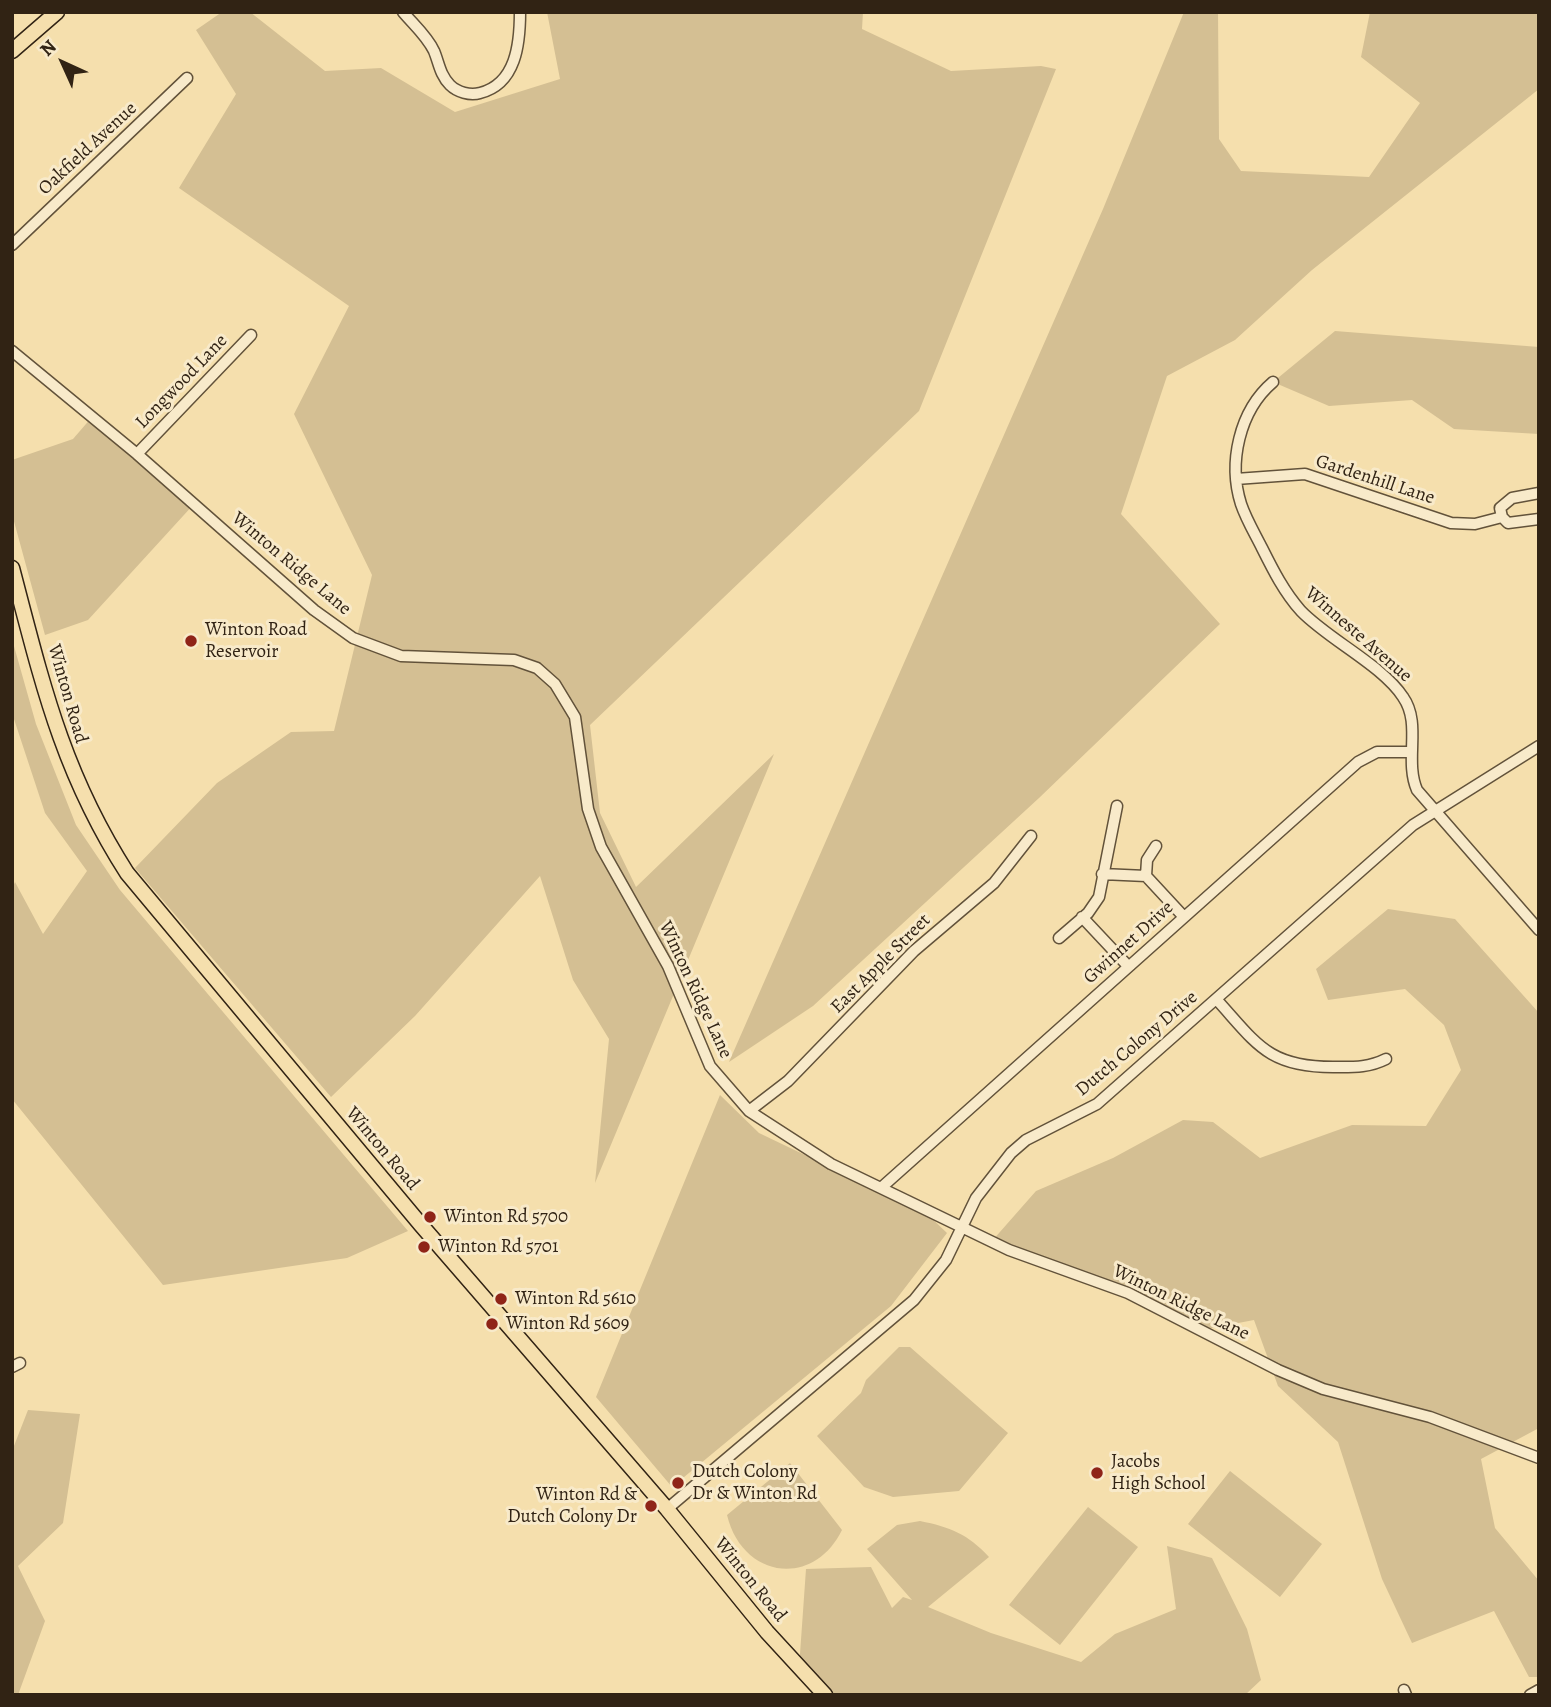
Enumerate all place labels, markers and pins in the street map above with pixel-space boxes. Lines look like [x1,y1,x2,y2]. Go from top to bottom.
place label: Winton Road Reservoir [205,619,307,663]
marker: Winton Road Reservoir [183,633,199,649]
place label: Winton Rd 5700 [444,1206,568,1228]
marker: Winton Rd 5700 [422,1209,438,1225]
place label: Winton Rd 5701 [438,1236,558,1258]
marker: Winton Rd 5701 [416,1239,432,1255]
place label: Winton Rd 5610 [515,1288,636,1310]
marker: Winton Rd 5610 [493,1291,509,1307]
place label: Winton Rd 5609 [506,1313,629,1335]
marker: Winton Rd 5609 [484,1316,500,1332]
place label: Jacobs High School [1111,1451,1205,1495]
place label: Dutch Colony Dr & Winton Rd [692,1461,817,1505]
marker: Jacobs High School [1089,1465,1105,1481]
marker: Dutch Colony Dr & Winton Rd [670,1475,686,1491]
place label: Winton Rd & Dutch Colony Dr [507,1484,637,1528]
marker: Winton Rd & Dutch Colony Dr [643,1498,659,1514]

